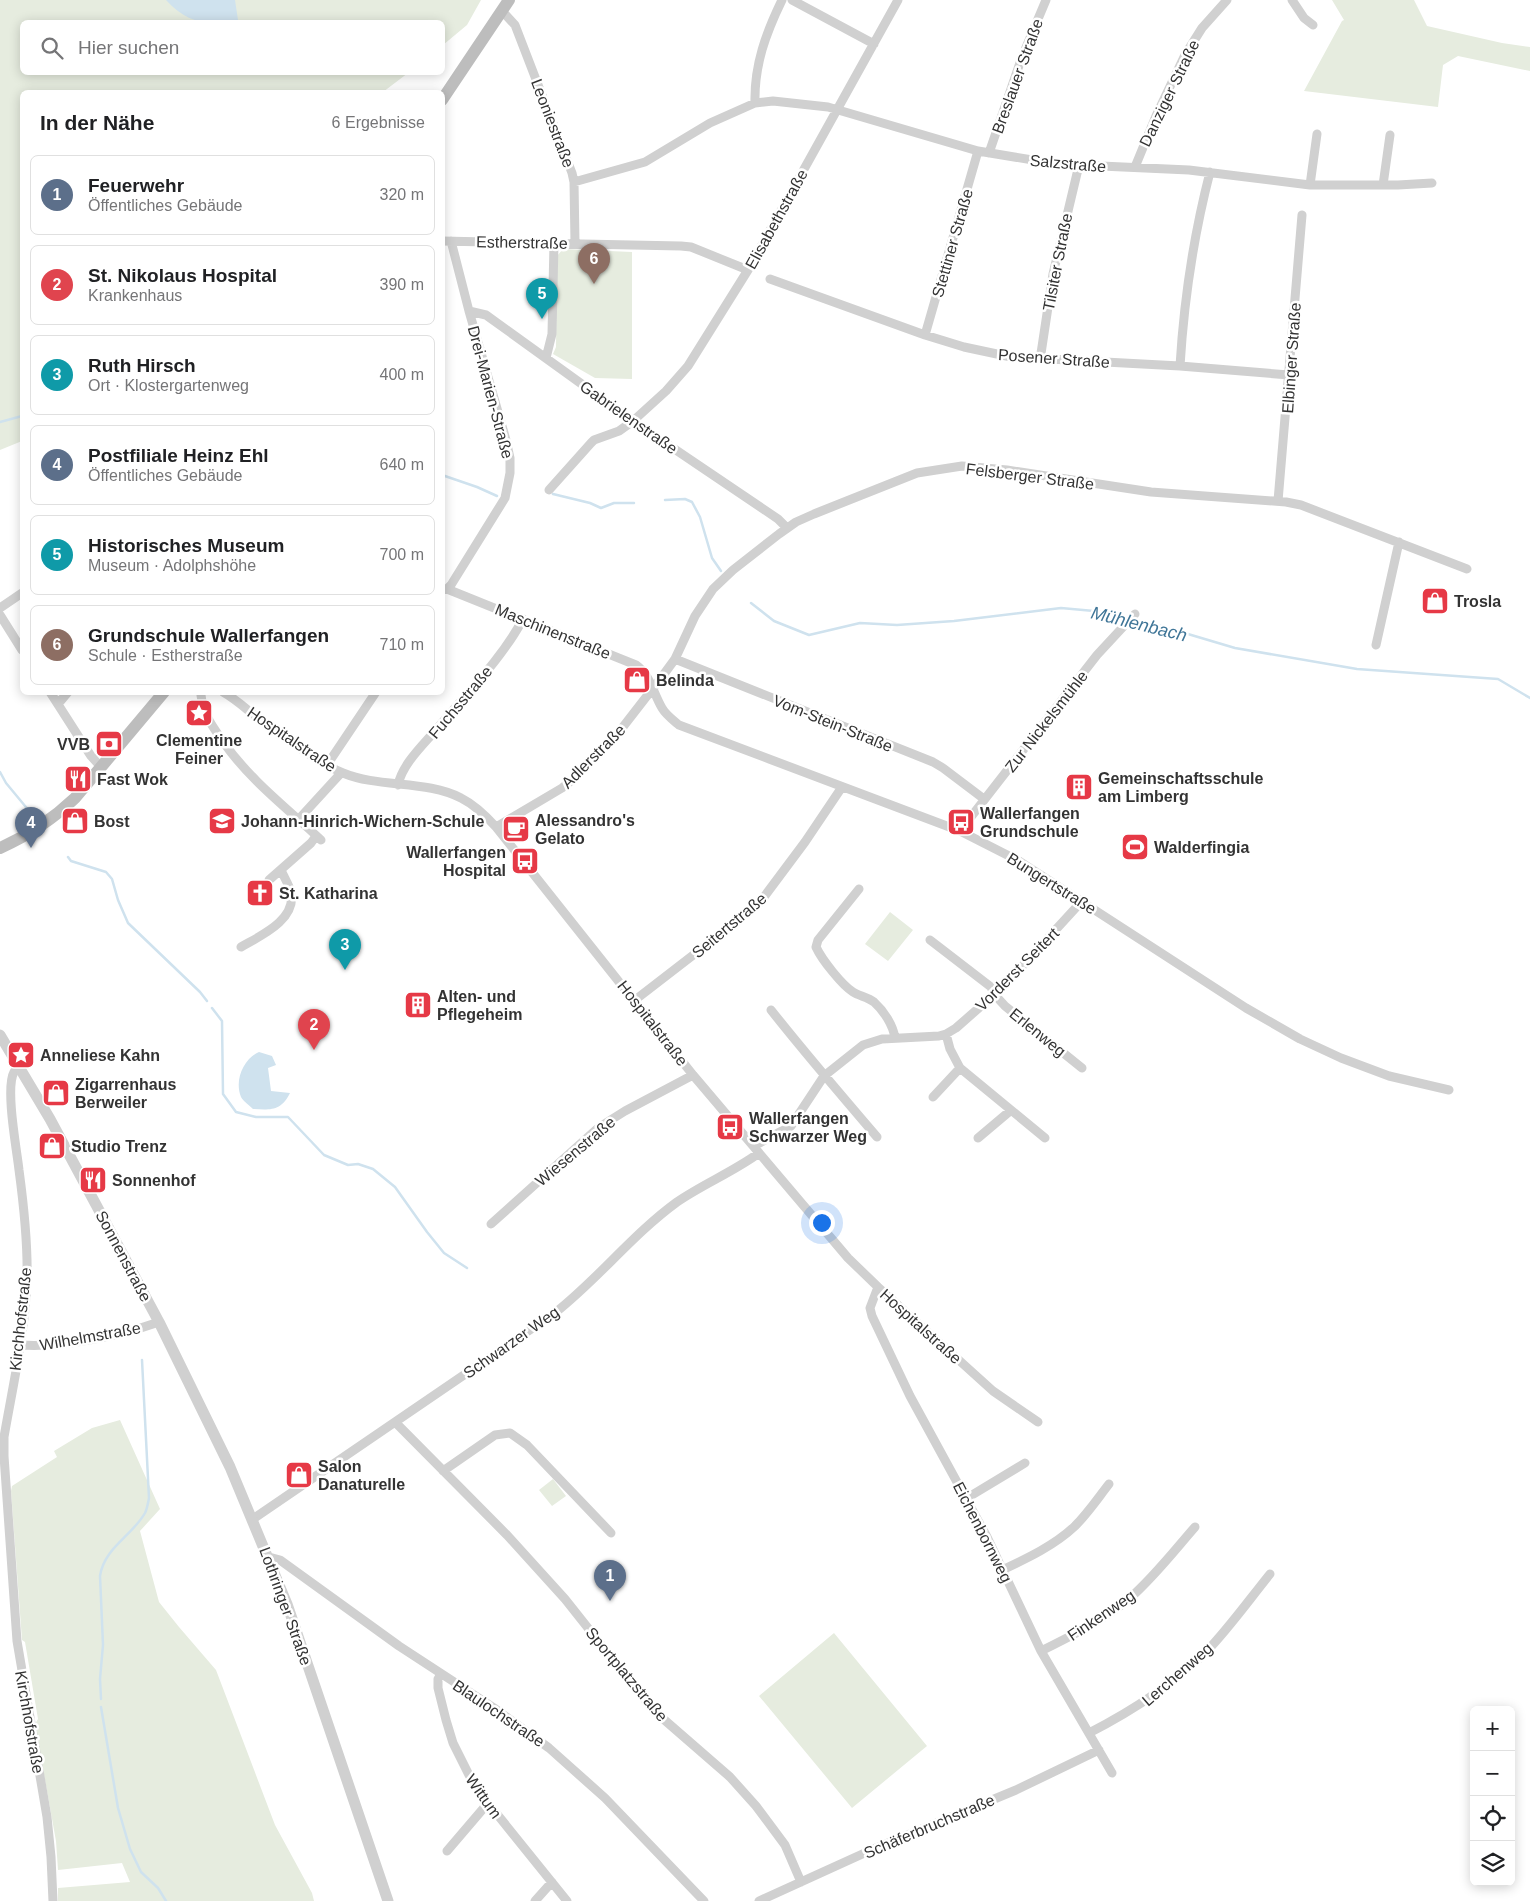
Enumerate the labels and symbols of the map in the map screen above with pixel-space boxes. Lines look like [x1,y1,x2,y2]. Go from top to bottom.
street label: Breslauer Straße [989,16,1046,136]
street label: Danziger Straße [1136,37,1203,149]
street label: Leoniestraße [528,77,577,170]
street label: Salzstraße [1029,152,1107,175]
street label: Elisabethstraße [742,166,811,272]
street label: Stettiner Straße [929,187,976,299]
street label: Tilsiter Straße [1040,212,1075,312]
street label: Estherstraße [476,233,568,252]
pin: 6 [578,243,610,284]
pin: 5 [526,278,558,319]
street label: Elbinger Straße [1279,302,1304,414]
street label: Drei-Marien-Straße [465,324,516,461]
street label: Posener Straße [997,346,1111,371]
street label: Gabrielenstraße [577,378,681,457]
street label: Felsberger Straße [965,460,1095,493]
shop icon: Trosla [1420,586,1450,616]
place label: Trosla [1454,593,1501,610]
street label: Maschinenstraße [493,601,613,662]
water label: Mühlenbach [1089,602,1189,646]
street label: Fuchsstraße [425,663,496,742]
shop icon: Belinda [622,665,652,695]
street label: Zur Nickelsmühle [1002,667,1091,775]
place label: Belinda [656,672,714,689]
street label: Vom-Stein-Straße [771,692,895,755]
place icon: Clementine Feiner [184,698,214,728]
street label: Hospitalstraße [244,704,339,775]
street label: Adlerstraße [558,721,629,792]
bank icon: VVB [94,729,124,759]
place label: Clementine Feiner [156,732,242,767]
place label: VVB [57,736,90,753]
restaurant icon: Fast Wok [63,764,93,794]
place label: Gemeinschaftsschule am Limberg [1098,770,1264,805]
place label: Fast Wok [97,771,168,788]
building icon: Gemeinschaftsschule am Limberg [1064,772,1094,802]
place label: Wallerfangen Grundschule [980,805,1080,840]
shop icon: Bost [60,806,90,836]
school or university icon: Johann-Hinrich-Wichern-Schule [207,806,237,836]
pin: 4 [15,807,47,848]
bus stop icon: Wallerfangen Grundschule [946,807,976,837]
place label: Alessandro's Gelato [535,812,635,847]
place label: Bost [94,813,130,830]
place label: Johann-Hinrich-Wichern-Schule [241,813,485,830]
cafe icon: Alessandro's Gelato [501,814,531,844]
sports icon: Walderfingia [1120,832,1150,862]
place label: Walderfingia [1154,839,1250,856]
place label: Wallerfangen Hospital [406,844,506,879]
bus stop icon: Wallerfangen Hospital [510,846,540,876]
street label: Bungertstraße [1004,849,1099,918]
church icon: St. Katharina [245,878,275,908]
place label: St. Katharina [279,885,378,902]
street label: Seitertstraße [689,889,770,961]
street label: Vorderst Seitert [972,924,1063,1014]
pin: 3 [329,929,361,970]
street label: Hospitalstraße [614,977,691,1069]
place label: Alten- und Pflegeheim [437,988,522,1023]
building icon: Alten- und Pflegeheim [403,990,433,1020]
street label: Erlenweg [1006,1005,1069,1060]
pin: 2 [298,1009,330,1050]
place icon: Anneliese Kahn [6,1040,36,1070]
place label: Anneliese Kahn [40,1047,160,1064]
place label: Zigarrenhaus Berweiler [75,1076,176,1111]
shop icon: Zigarrenhaus Berweiler [41,1078,71,1108]
place label: Wallerfangen Schwarzer Weg [749,1110,867,1145]
bus stop icon: Wallerfangen Schwarzer Weg [715,1112,745,1142]
street label: Wiesenstraße [532,1113,619,1190]
shop icon: Studio Trenz [37,1131,67,1161]
place label: Studio Trenz [71,1138,167,1155]
restaurant icon: Sonnenhof [78,1165,108,1195]
place label: Sonnenhof [112,1172,196,1189]
street label: Sonnenstraße [92,1208,155,1305]
your location [809,1210,835,1236]
street label: Kirchhofstraße [7,1266,34,1372]
street label: Hospitalstraße [877,1286,965,1367]
street label: Schwarzer Weg [460,1303,562,1382]
street label: Wilhelmstraße [38,1319,142,1354]
place label: Salon Danaturelle [318,1458,405,1493]
shop icon: Salon Danaturelle [284,1460,314,1490]
street label: Eichenbornweg [950,1479,1015,1585]
street label: Lothringer Straße [256,1545,315,1668]
pin: 1 [594,1560,626,1601]
street label: Finkenweg [1064,1587,1138,1644]
street label: Sportplatzstraße [582,1624,671,1725]
street label: Lerchenweg [1139,1639,1216,1709]
street label: Kirchhofstraße [12,1669,47,1775]
street label: Blaulochstraße [450,1677,548,1750]
street label: Wittum [462,1771,505,1822]
street label: Schäferbruchstraße [861,1791,997,1862]

